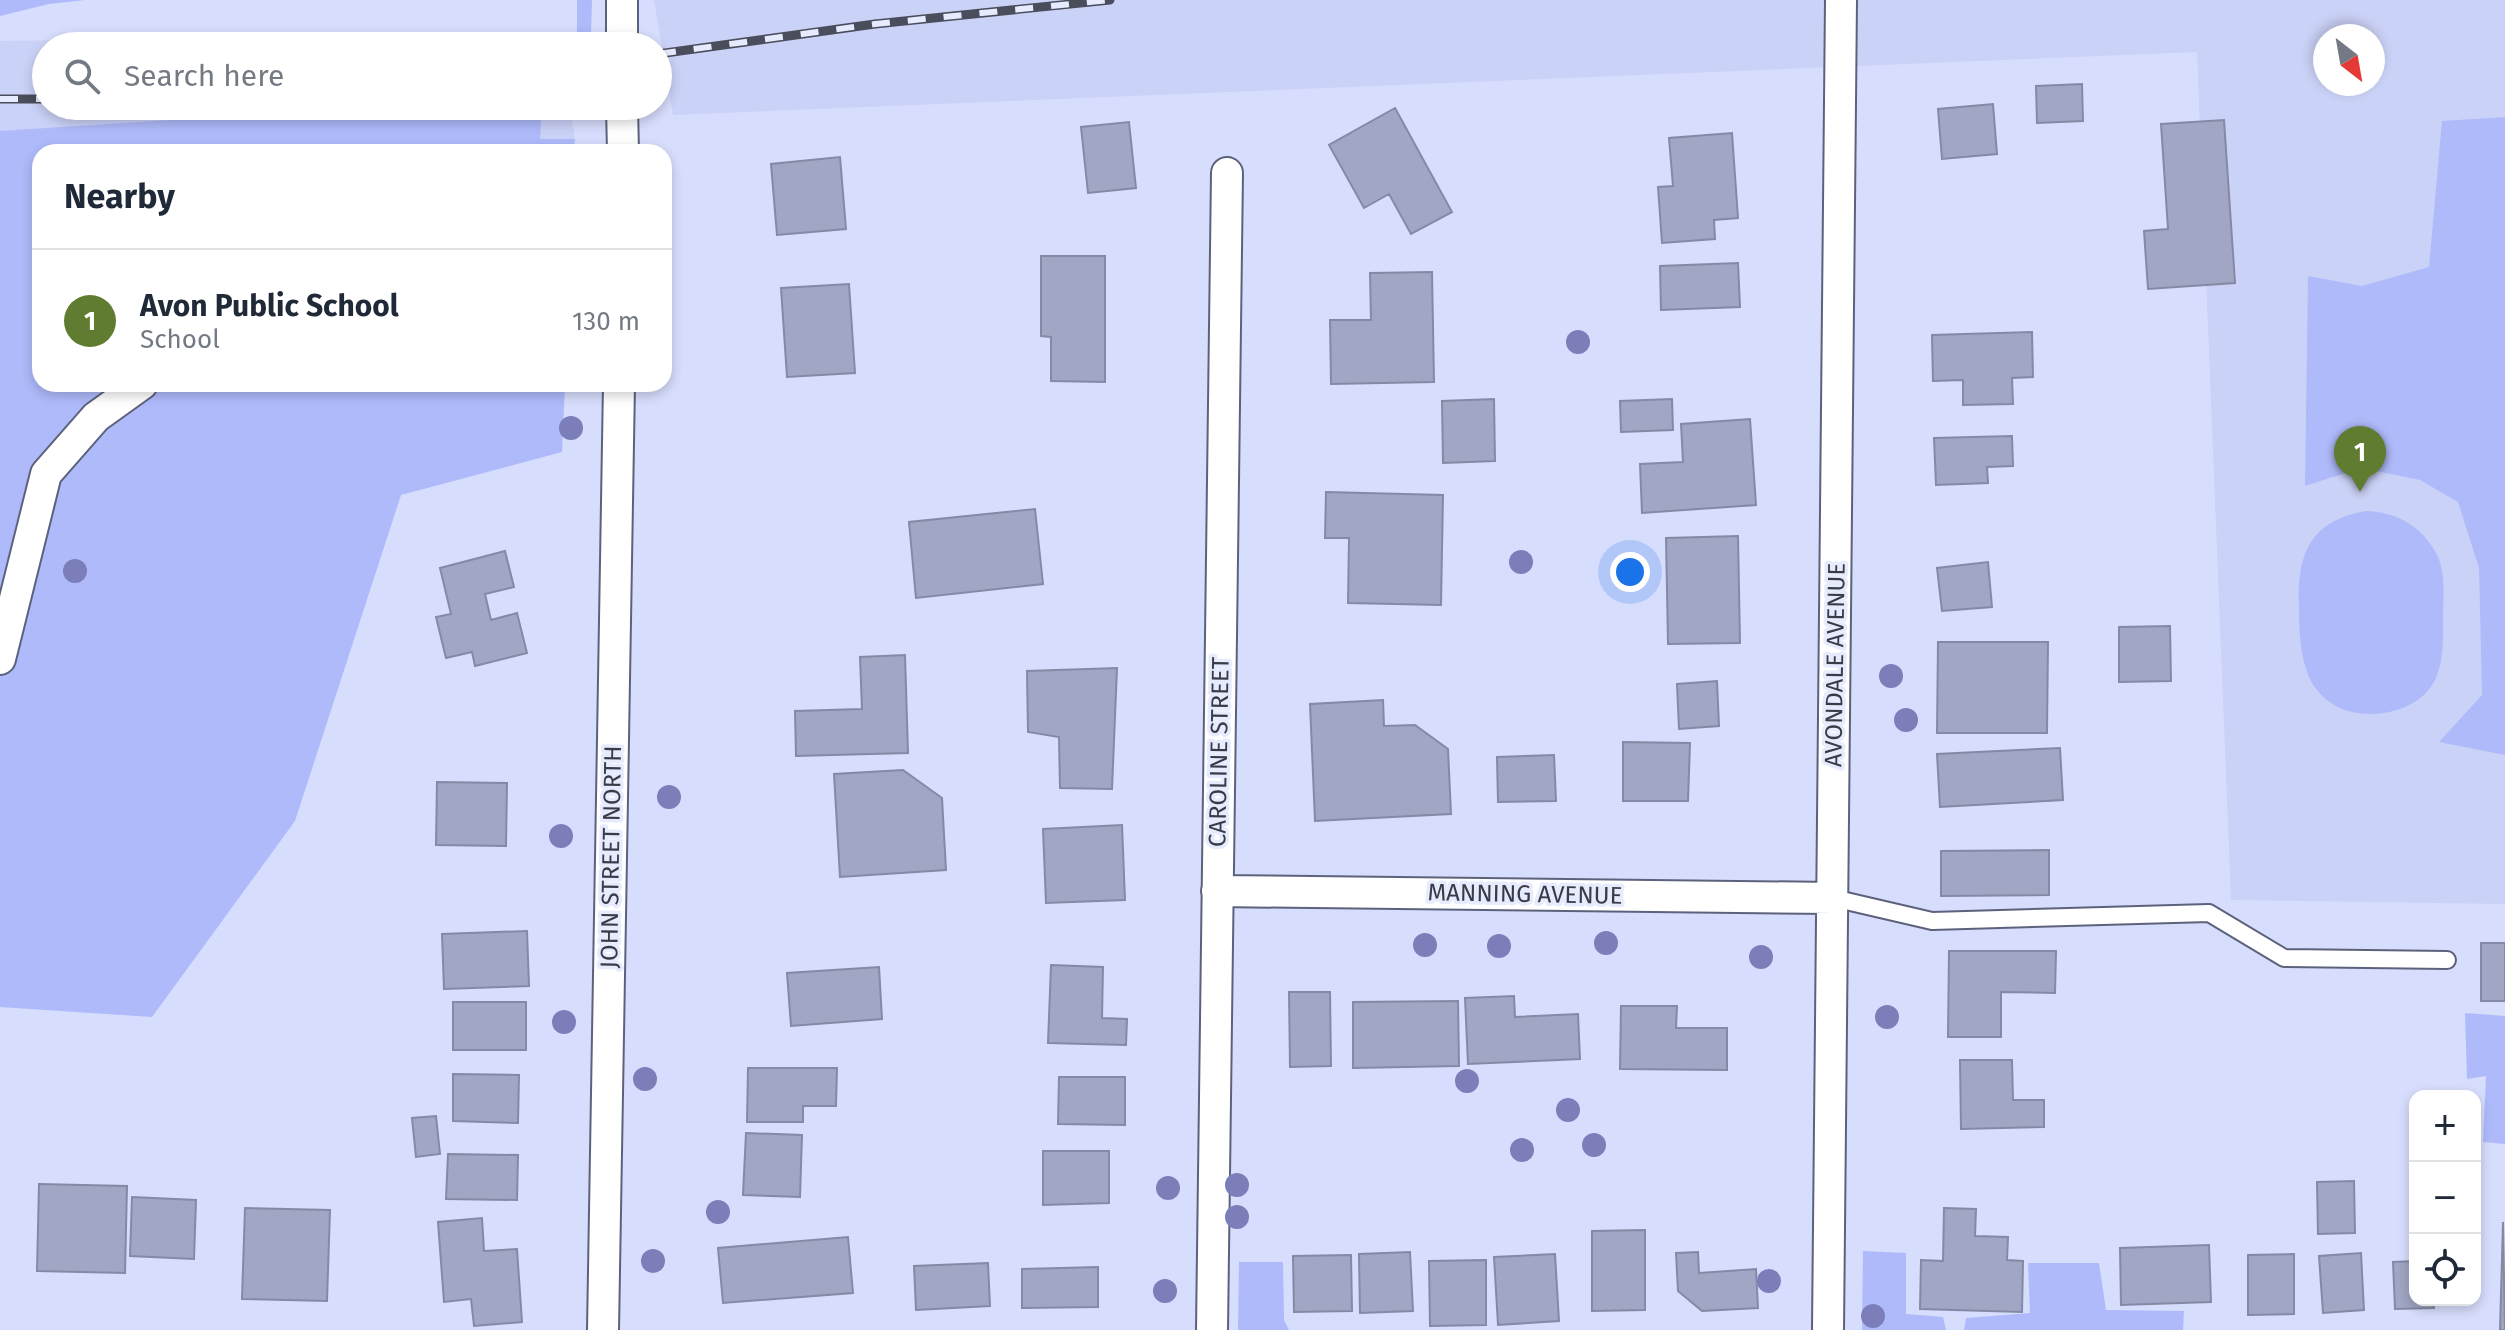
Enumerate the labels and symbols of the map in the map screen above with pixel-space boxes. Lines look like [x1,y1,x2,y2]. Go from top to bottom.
north arrow [2313,24,2385,96]
pin: 1 [2334,426,2386,492]
your location [1610,552,1650,592]
street label: AVONDALE AVENUE [1819,563,1851,767]
street label: CAROLINE STREET [1203,656,1235,847]
street label: JOHN STREET NORTH [595,745,627,969]
street label: MANNING AVENUE [1427,878,1623,910]

